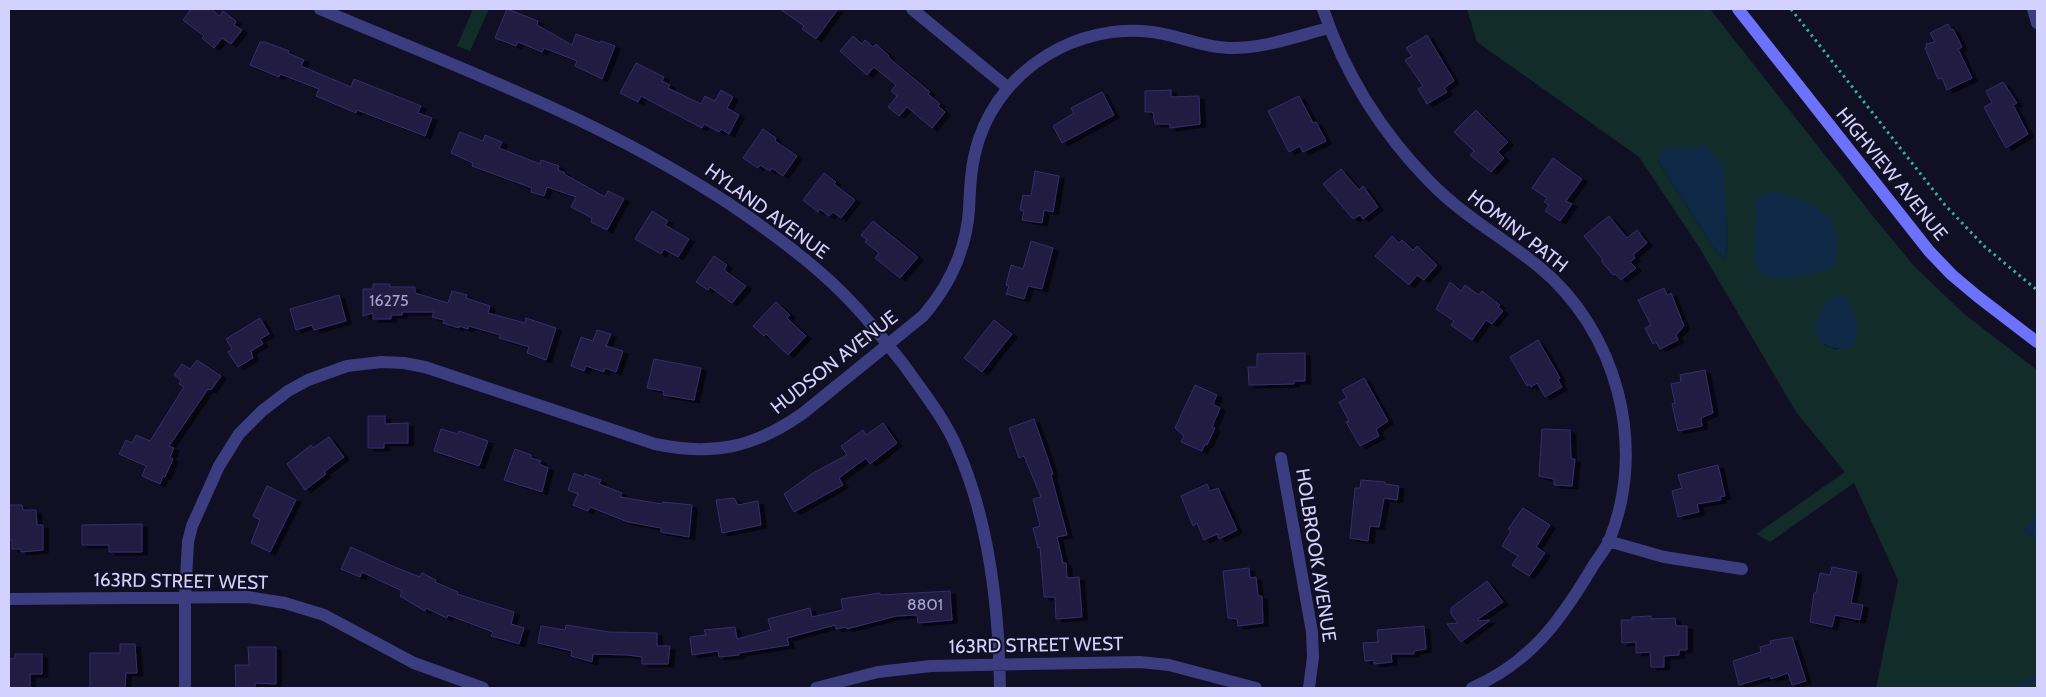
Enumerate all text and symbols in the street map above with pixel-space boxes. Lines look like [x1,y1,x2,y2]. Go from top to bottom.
street label: HIGHVIEW AVENUE [1831,103,1953,245]
street label: HYLAND AVENUE [701,158,833,264]
street label: HOMINY PATH [1463,185,1573,277]
house number: 16275 [369,291,409,310]
street label: HUDSON AVENUE [766,305,902,419]
street label: HOLBROOK AVENUE [1291,467,1341,643]
street label: 163RD STREET WEST [93,568,269,594]
house number: 8801 [907,595,943,614]
street label: 163RD STREET WEST [948,632,1124,658]

